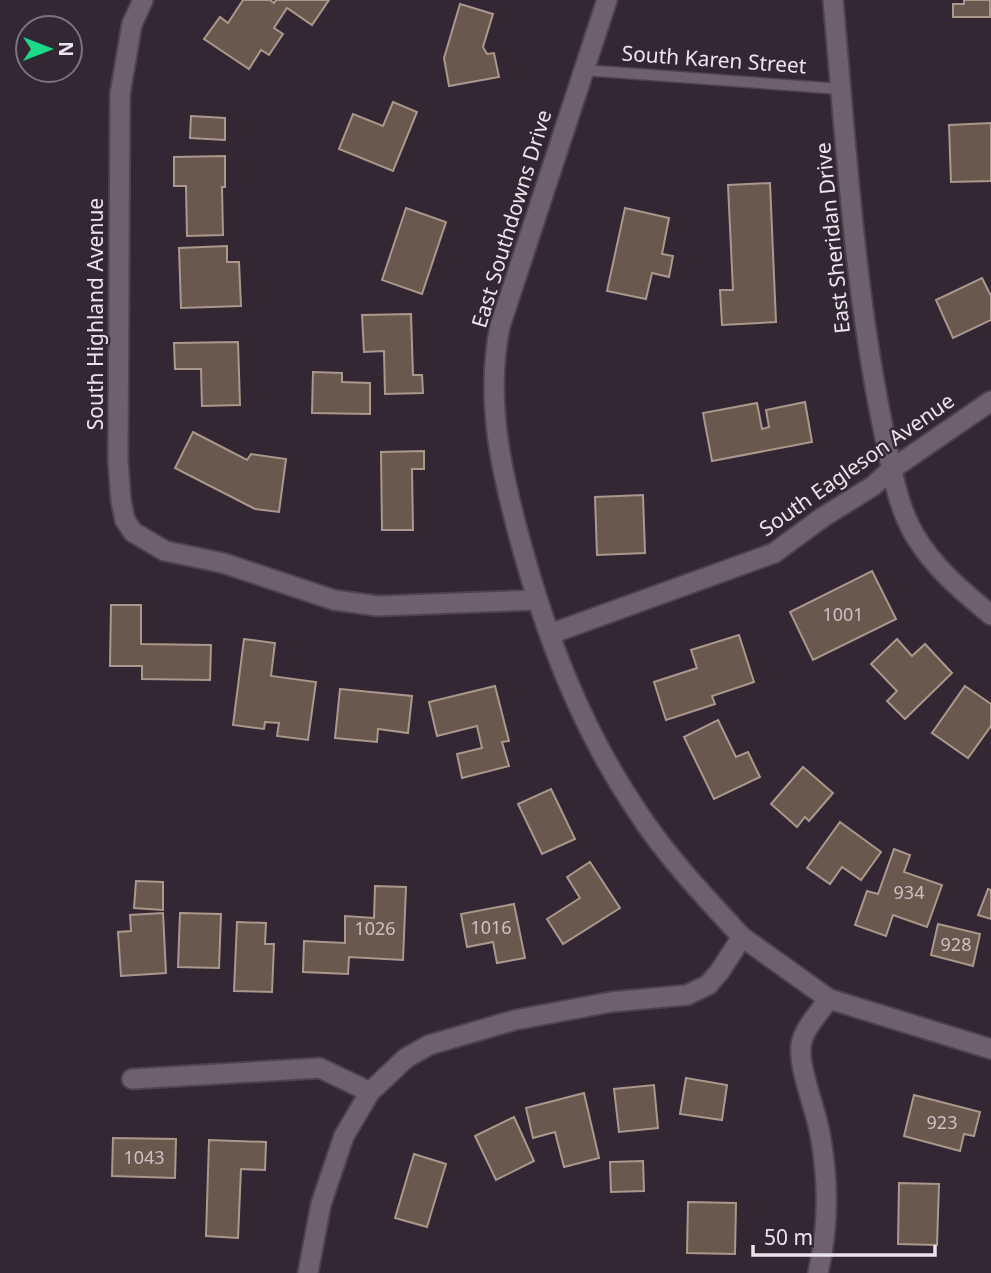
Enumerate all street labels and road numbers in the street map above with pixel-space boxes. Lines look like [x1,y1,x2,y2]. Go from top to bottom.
street label: South Karen Street [621,39,808,79]
street label: East Southdowns Drive [465,106,558,331]
street label: East Sheridan Drive [808,141,856,335]
street label: South Highland Avenue [81,198,109,430]
street label: South Eagleson Avenue [753,386,959,542]

